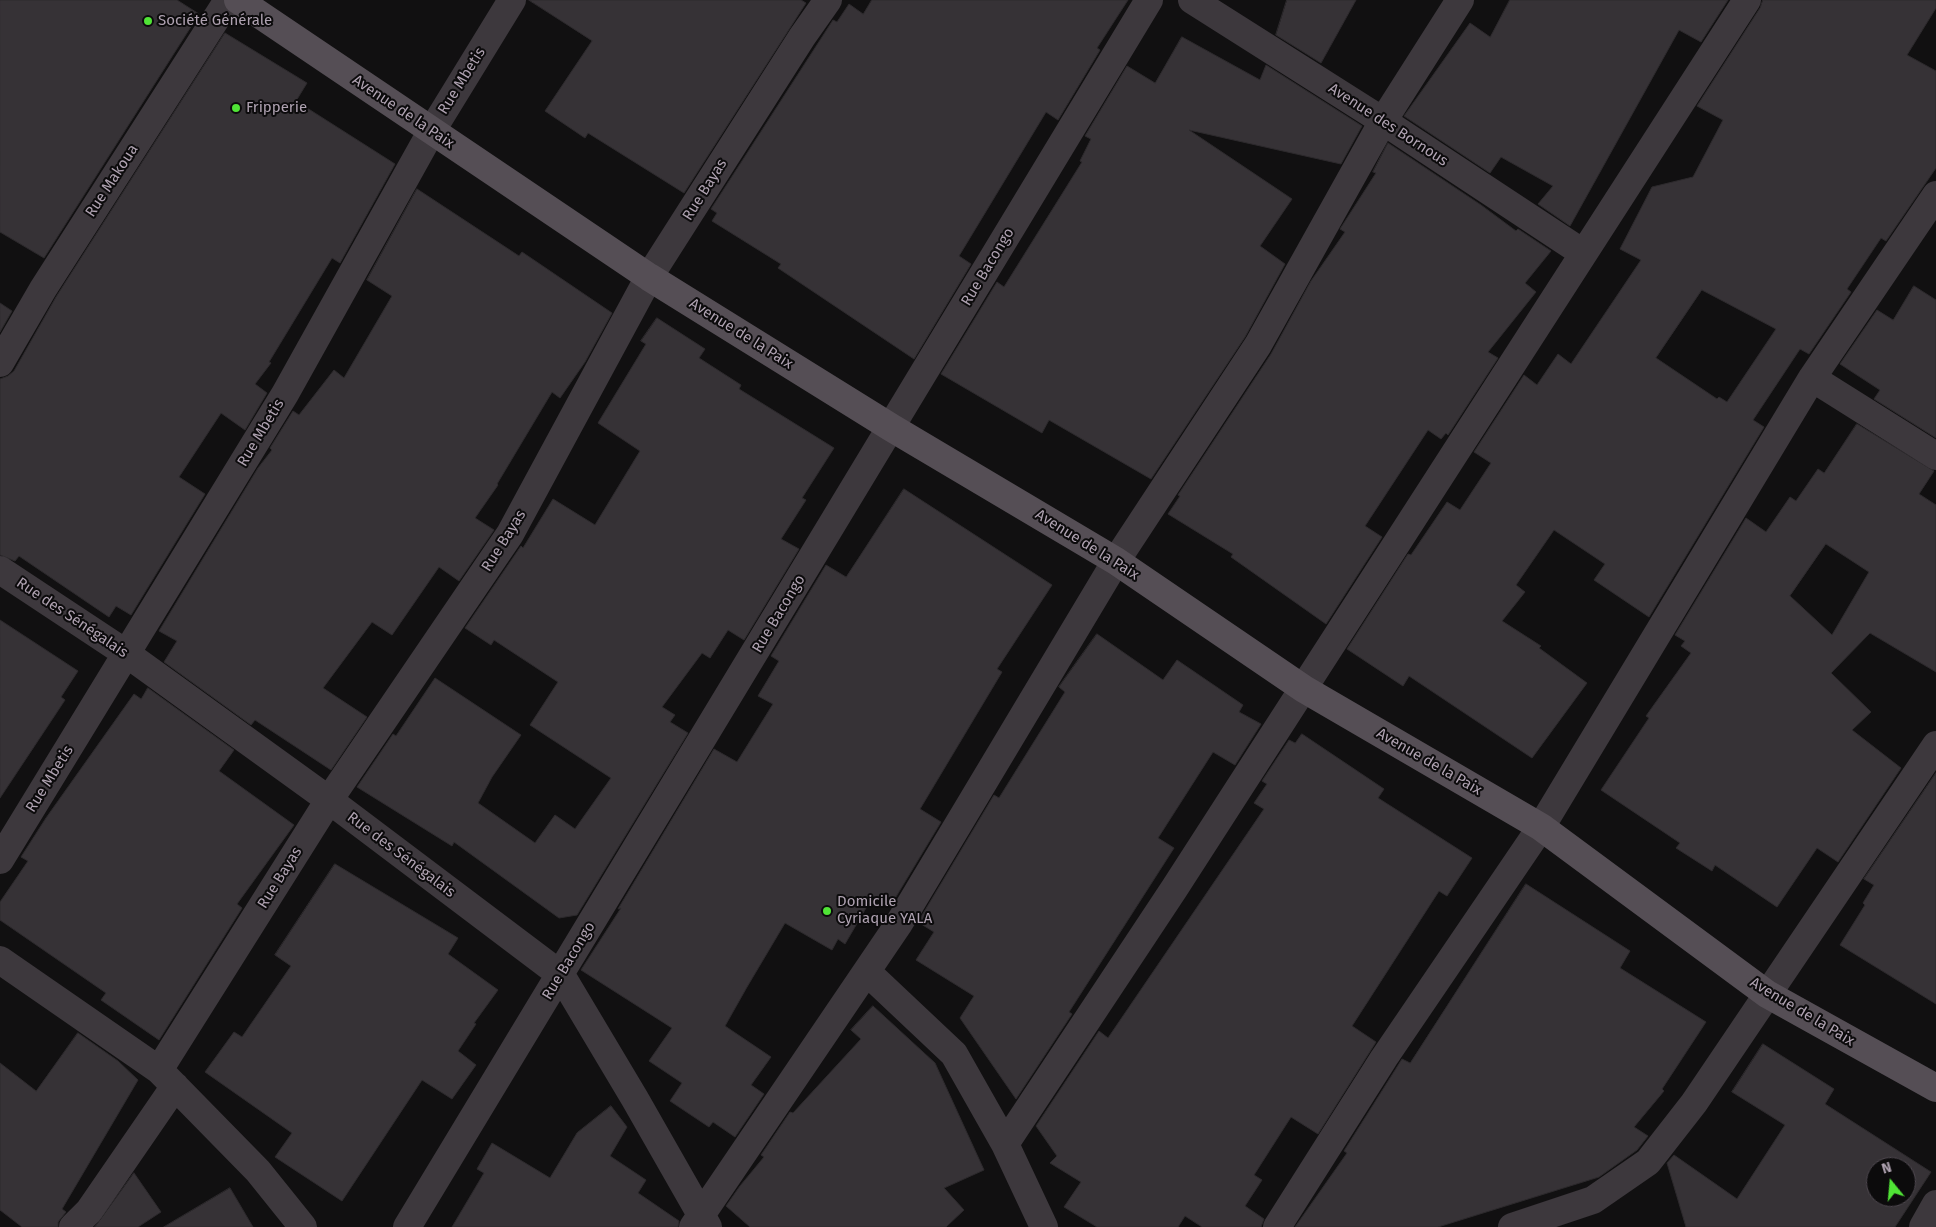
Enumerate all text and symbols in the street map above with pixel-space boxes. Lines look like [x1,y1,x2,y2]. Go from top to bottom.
place label: Société Générale [158,12,272,30]
marker: Société Générale [142,15,154,27]
street label: Rue Mbetis [434,44,490,118]
street label: Avenue de la Paix [349,71,457,153]
street label: Avenue des Bornous [1325,80,1451,170]
place label: Fripperie [246,99,307,117]
marker: Fripperie [230,102,242,114]
street label: Rue Makoua [82,141,142,221]
street label: Rue Bayas [679,156,731,224]
street label: Rue Bacongo [958,225,1018,309]
street label: Avenue de la Paix [686,295,796,373]
street label: Rue Mbetis [234,396,288,470]
street label: Avenue de la Paix [1032,506,1142,584]
street label: Rue Bayas [478,507,530,575]
street label: Rue Bacongo [749,572,809,656]
street label: Rue des Sénégalais [13,574,131,662]
street label: Avenue de la Paix [1373,724,1485,800]
street label: Rue Mbetis [22,742,78,816]
street label: Rue des Sénégalais [343,809,459,901]
street label: Rue Bayas [254,844,306,912]
place label: Domicile Cyriaque YALA [837,893,932,928]
marker: Domicile Cyriaque YALA [821,905,833,917]
street label: Rue Bacongo [539,919,599,1003]
street label: Avenue de la Paix [1746,974,1858,1050]
north arrow [1866,1157,1916,1207]
text: N [1880,1159,1894,1178]

